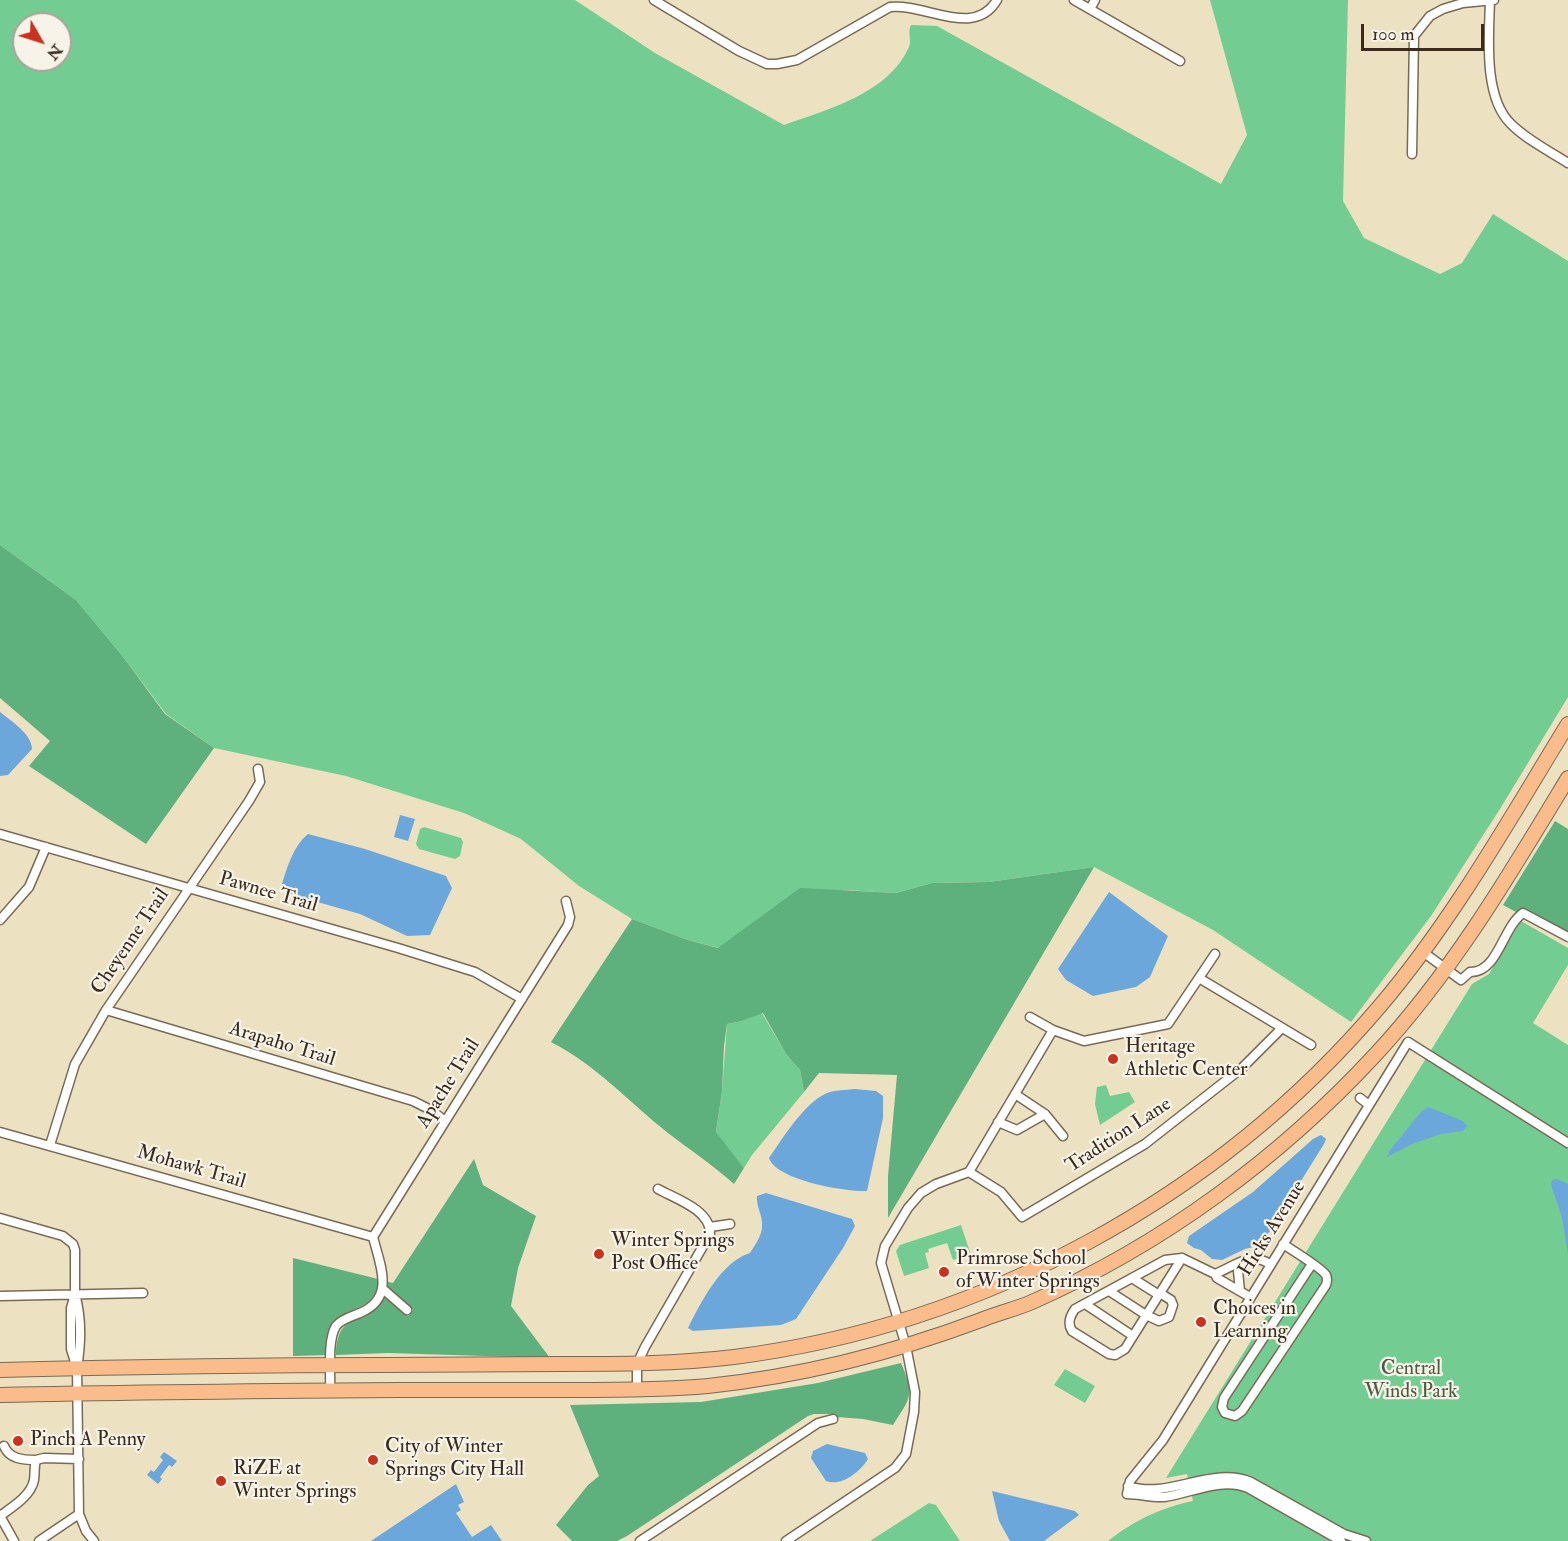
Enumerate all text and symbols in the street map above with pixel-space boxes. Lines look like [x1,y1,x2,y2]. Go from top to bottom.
north arrow [12,12,72,72]
scale bar [1364,12,1487,50]
text: 100 m [1372,23,1415,46]
text: N [42,40,67,64]
street label: Pawnee Trail [216,867,320,919]
street label: Cheyenne Trail [87,885,175,999]
street label: Arapaho Trail [226,1017,338,1073]
street label: Apache Trail [412,1035,486,1133]
place label: Heritage Athletic Center [1125,1036,1248,1083]
marker: Heritage Athletic Center [1106,1052,1120,1066]
street label: Tradition Lane [1062,1093,1176,1179]
street label: Mohawk Trail [134,1141,248,1195]
street label: Hicks Avenue [1234,1177,1312,1281]
place label: Winter Springs Post Office [611,1230,734,1277]
marker: Winter Springs Post Office [592,1247,606,1261]
place label: Primrose School of Winter Springs [956,1248,1100,1295]
marker: Primrose School of Winter Springs [937,1265,951,1279]
place label: Choices in Learning [1213,1298,1296,1345]
marker: Choices in Learning [1194,1315,1208,1329]
park label: Central Winds Park [1364,1358,1458,1405]
place label: Pinch A Penny [30,1429,146,1453]
marker: Pinch A Penny [11,1434,25,1448]
place label: City of Winter Springs City Hall [385,1436,524,1483]
marker: City of Winter Springs City Hall [366,1453,380,1467]
place label: RiZE at Winter Springs [233,1458,356,1505]
marker: RiZE at Winter Springs [214,1474,228,1488]

